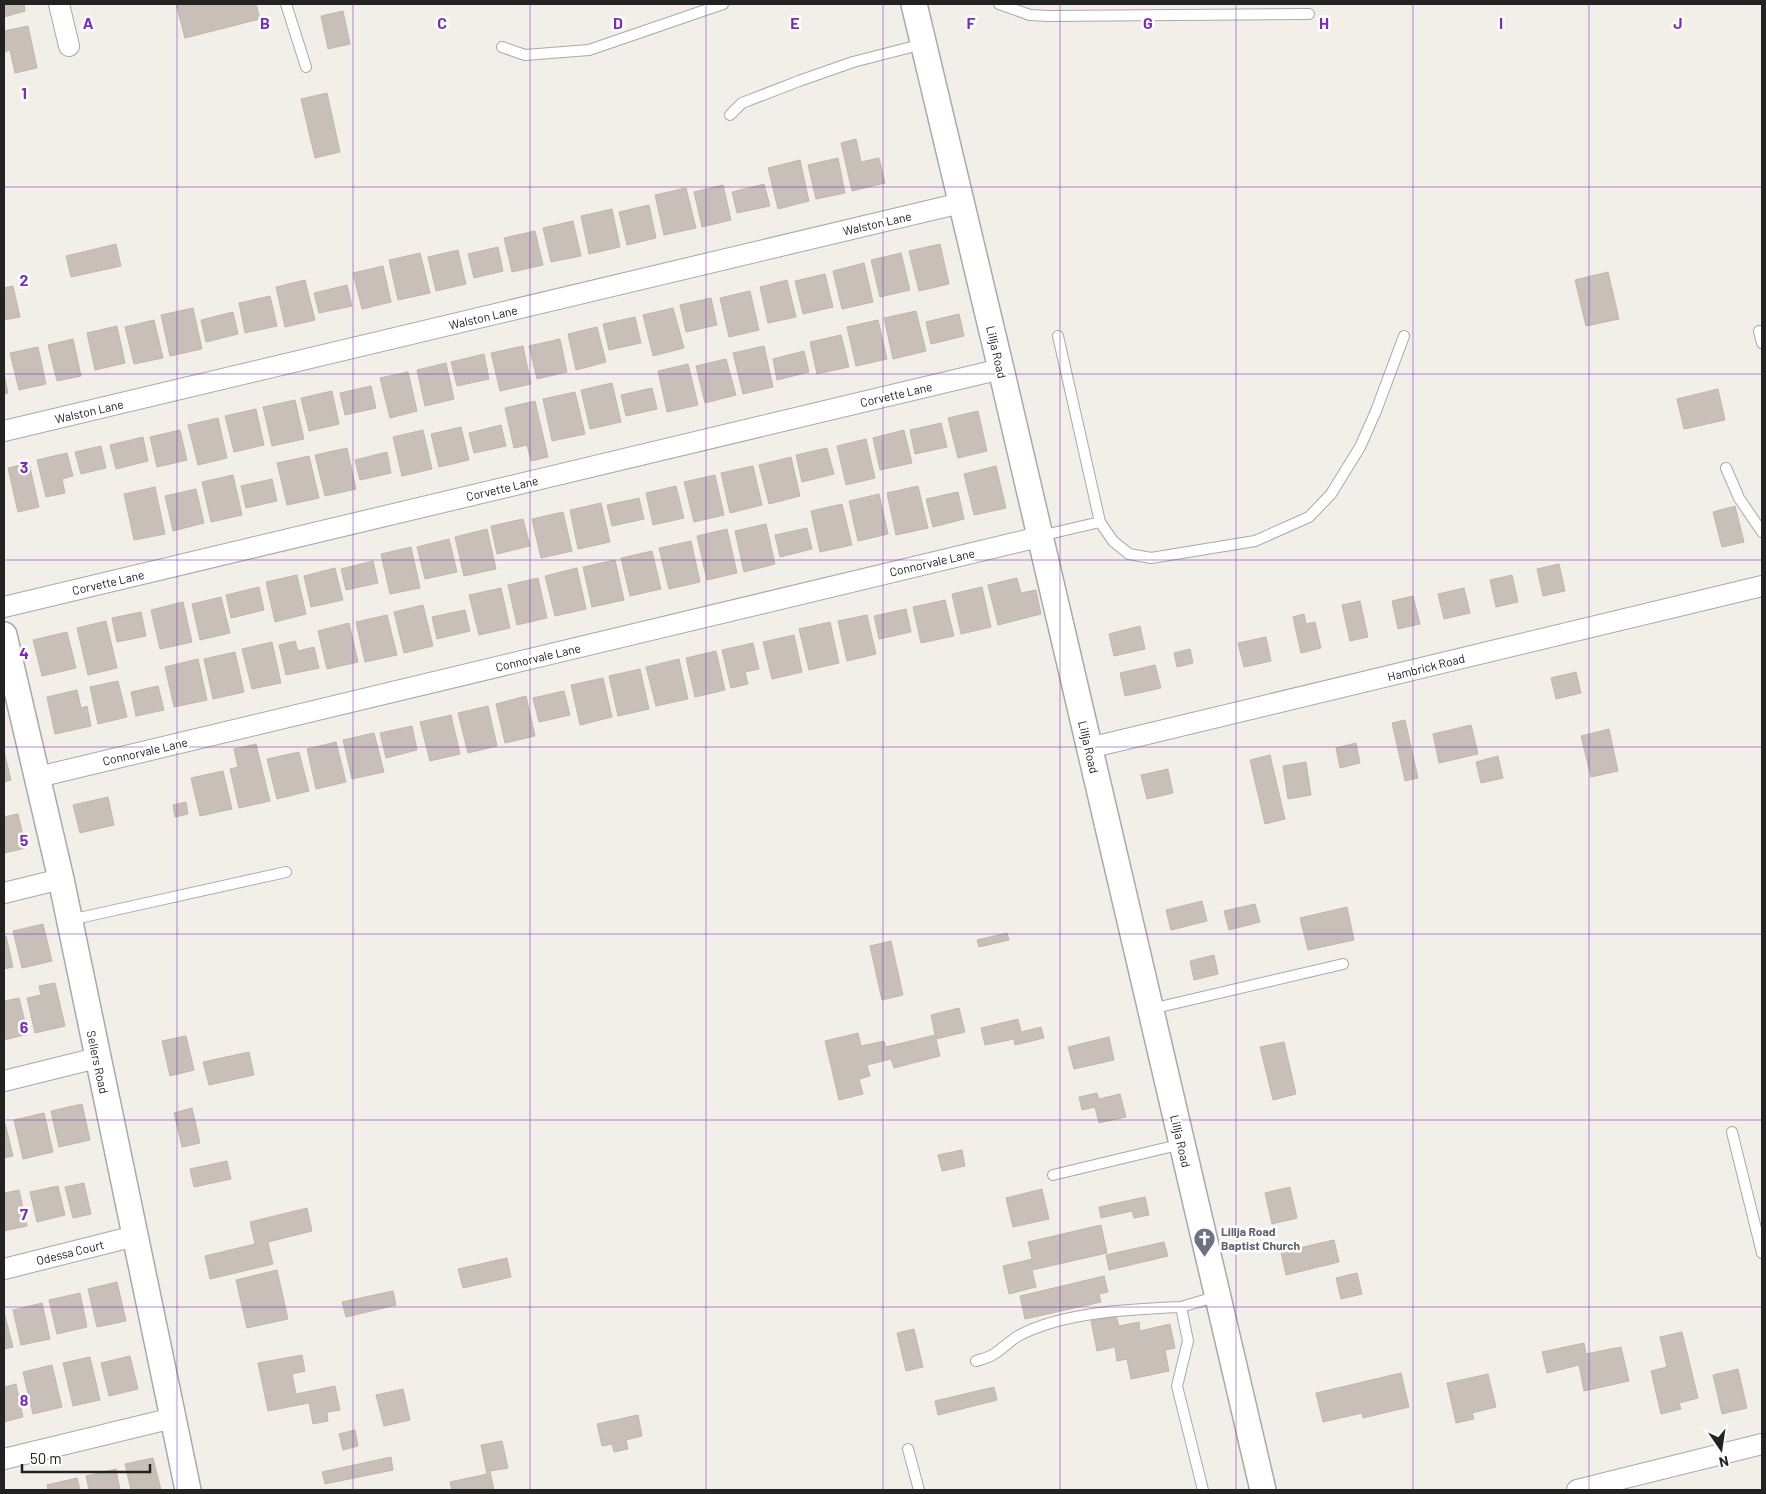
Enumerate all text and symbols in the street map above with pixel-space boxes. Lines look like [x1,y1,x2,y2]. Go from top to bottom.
text: A [83,13,94,32]
text: B [260,13,270,32]
text: C [437,13,447,32]
text: D [613,13,623,32]
text: E [790,13,800,32]
text: F [967,13,976,32]
text: G [1143,13,1153,32]
text: H [1319,13,1329,32]
text: I [1499,13,1503,32]
text: J [1673,13,1683,32]
text: 1 [21,83,27,102]
street label: Walston Lane [841,208,913,238]
text: 2 [20,270,29,289]
street label: Walston Lane [447,302,519,332]
street label: Lillja Road [984,324,1010,380]
street label: Corvette Lane [859,379,933,409]
street label: Walston Lane [53,396,125,426]
text: 3 [20,457,28,476]
street label: Corvette Lane [465,473,539,503]
street label: Connorvale Lane [888,545,976,579]
street label: Corvette Lane [71,567,145,597]
street label: Connorvale Lane [494,640,582,674]
text: 4 [19,643,29,662]
street label: Hambrick Road [1386,651,1466,683]
street label: Lillja Road [1076,719,1102,775]
street label: Connorvale Lane [101,734,189,768]
text: 5 [20,830,29,849]
text: 6 [20,1017,29,1036]
street label: Sellers Road [84,1029,112,1095]
street label: Lillja Road [1168,1113,1194,1169]
text: 7 [20,1204,28,1223]
place label: Lillja Road Baptist Church [1221,1224,1300,1252]
church icon: Lillja Road Baptist Church [1193,1226,1217,1257]
street label: Odessa Court [35,1237,105,1267]
text: 8 [20,1390,29,1409]
north arrow [1696,1424,1746,1474]
scale bar [22,1442,150,1474]
text: 50 m [30,1449,62,1467]
text: N [1718,1453,1730,1471]

